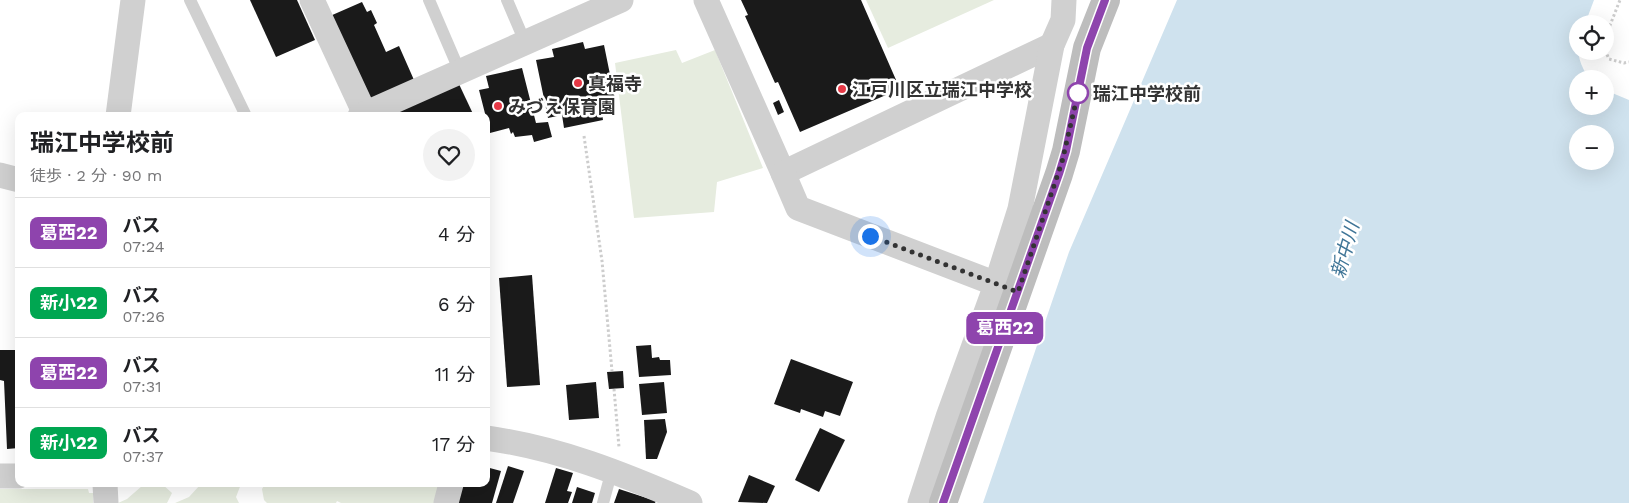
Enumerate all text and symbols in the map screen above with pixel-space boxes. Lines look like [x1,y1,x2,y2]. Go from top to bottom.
map controls [1569,15,1614,170]
button: locate [1569,15,1614,60]
button: + [1569,70,1614,115]
place label: 真福寺 [588,73,642,94]
marker: 真福寺 [572,77,584,89]
place label: 江戸川区立瑞江中学校 [852,79,1032,100]
marker: 瑞江中学校前 [1067,82,1089,104]
marker: 江戸川区立瑞江中学校 [836,83,848,95]
place label: 瑞江中学校前 [1093,83,1201,104]
place label: みづえ保育園 [508,96,616,117]
marker: みづえ保育園 [492,100,504,112]
button: − [1569,125,1614,170]
text: 瑞江中学校前 [30,129,174,157]
button: heart [423,129,475,181]
text: 徒歩 · 2 分 · 90 m [30,166,162,185]
text: バス [122,214,160,237]
water label: 新中川 [1326,218,1364,281]
text: 葛西22 [40,222,97,243]
text: 4 分 [438,223,475,246]
your location [858,224,883,249]
text: 07:24 [122,237,164,256]
text: バス [122,284,160,307]
text: 新小22 [40,292,97,313]
text: 6 分 [438,293,475,316]
text: 07:26 [122,307,165,326]
line badge: 葛西22 [970,312,1040,344]
text: 葛西22 [976,317,1034,338]
text: バス [122,354,160,377]
text: 葛西22 [40,362,97,383]
text: 11 分 [435,363,475,386]
text: 07:31 [122,377,161,396]
text: バス [122,424,160,447]
text: 新小22 [40,432,97,453]
text: 17 分 [432,433,475,456]
text: 07:37 [122,447,163,466]

